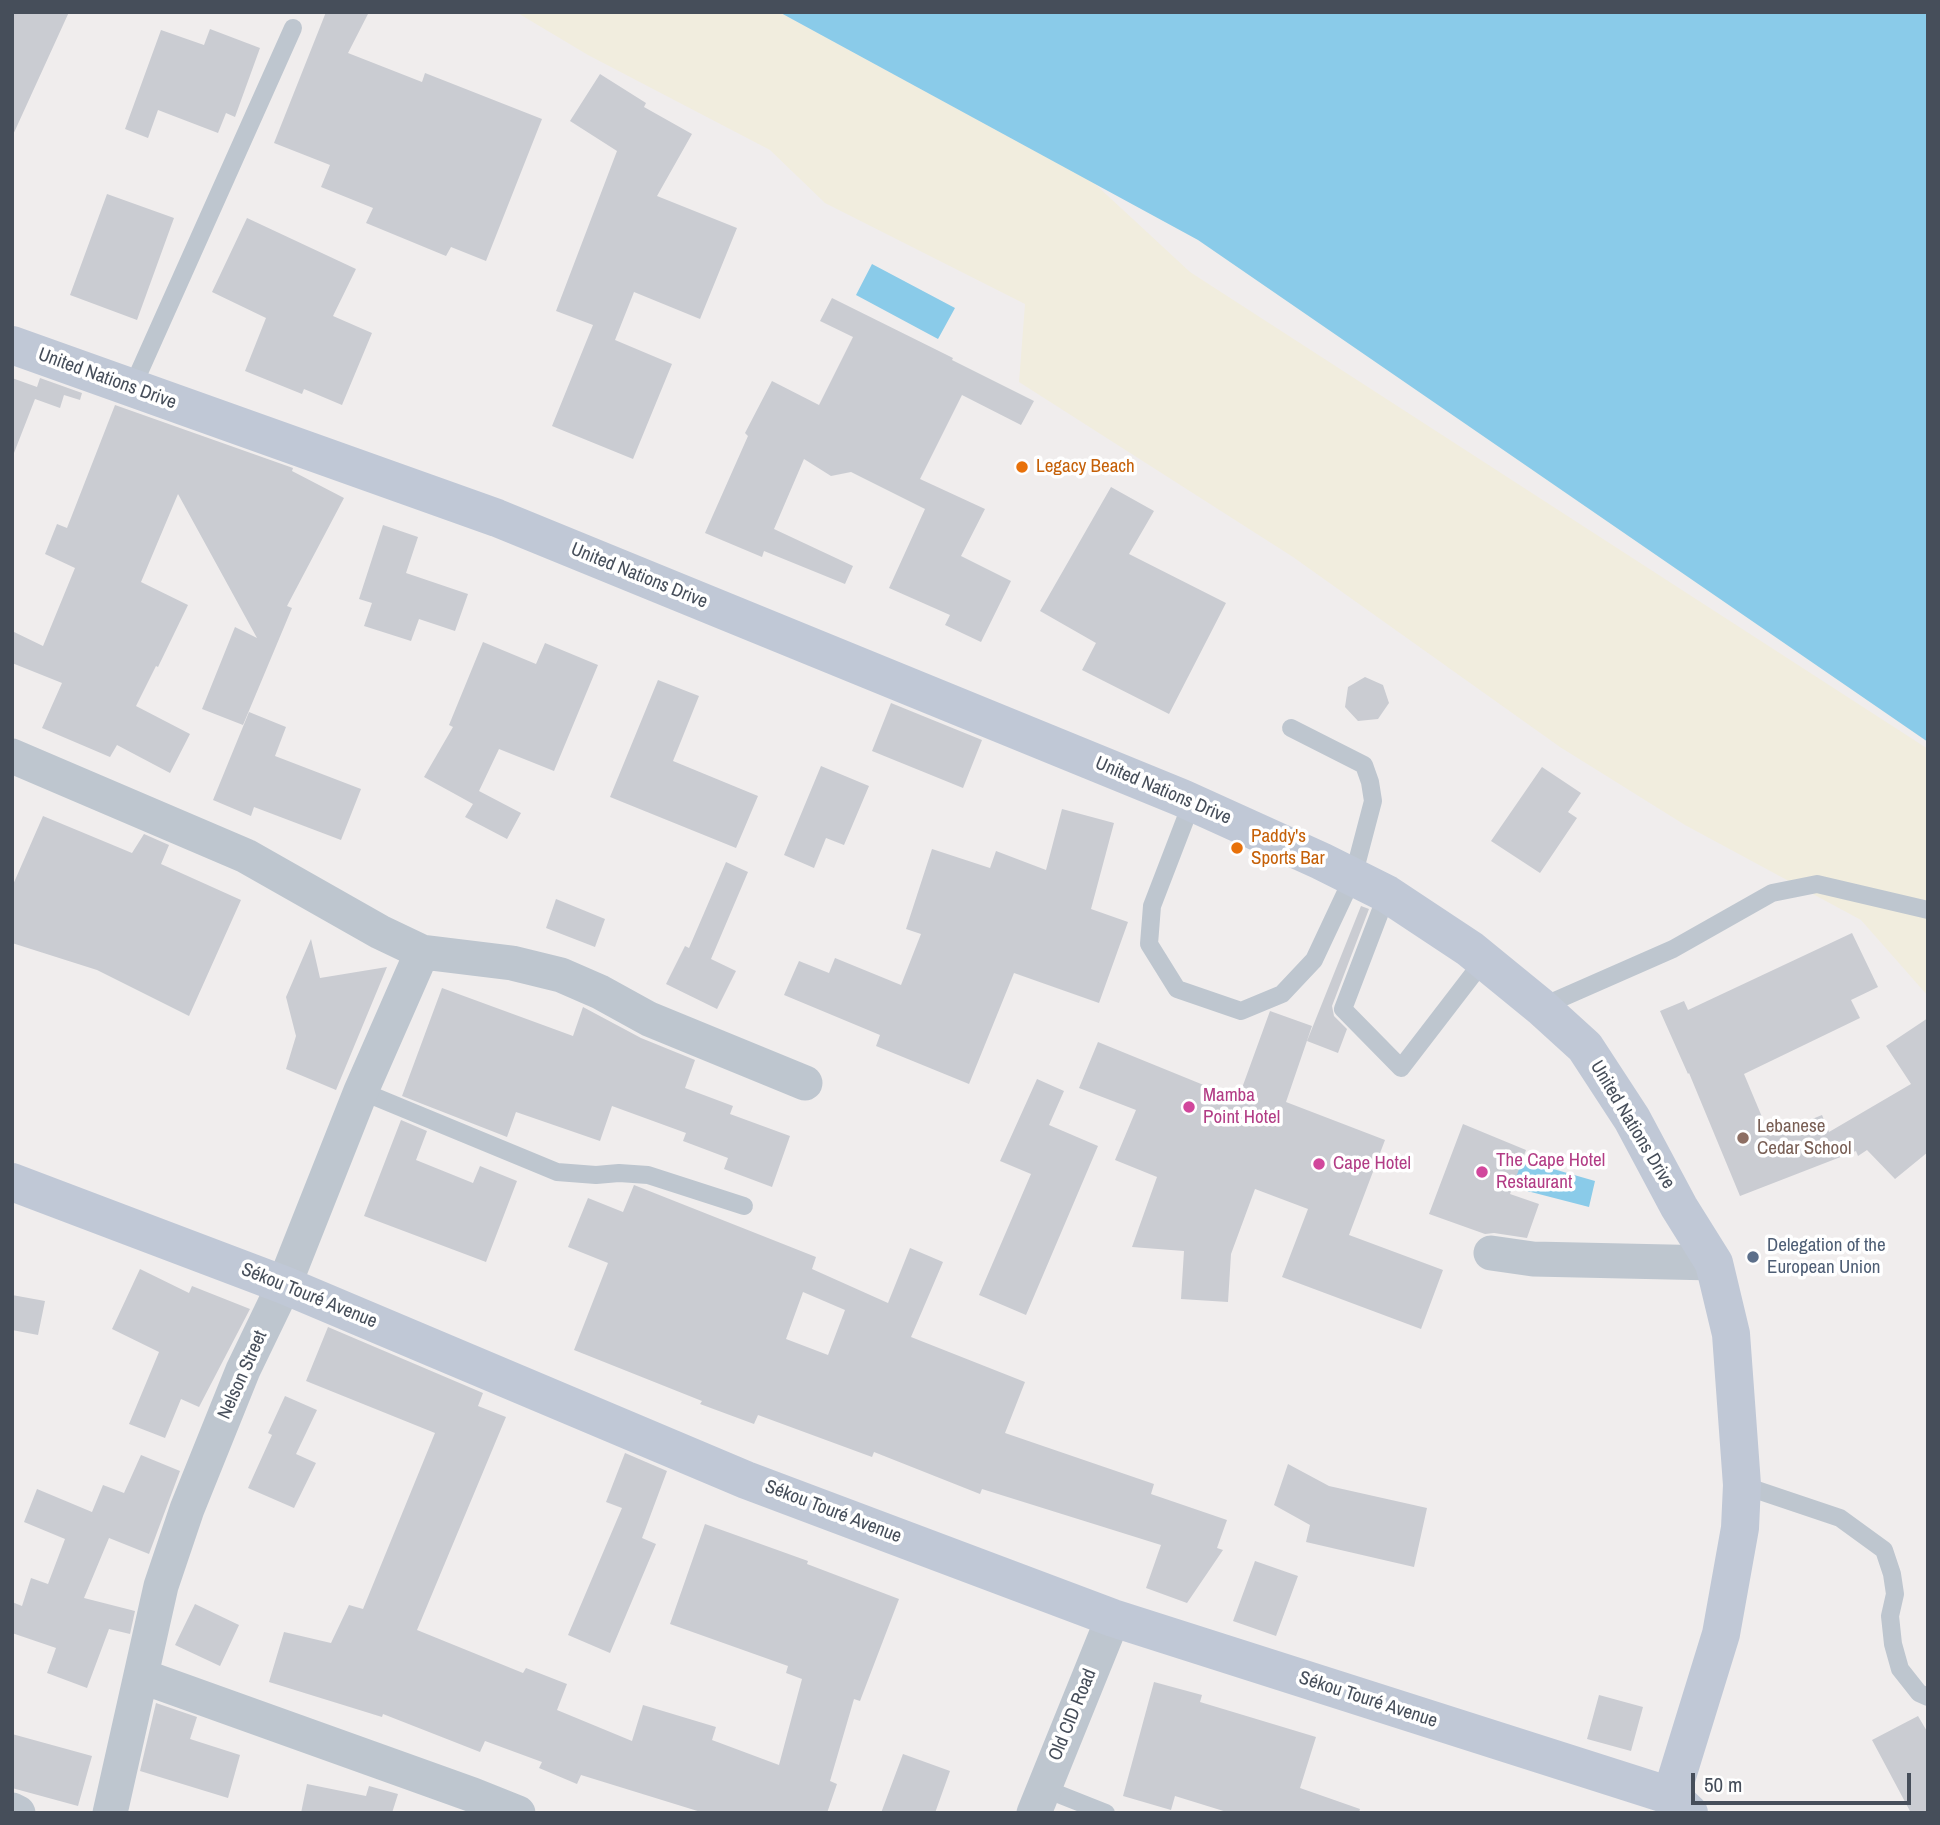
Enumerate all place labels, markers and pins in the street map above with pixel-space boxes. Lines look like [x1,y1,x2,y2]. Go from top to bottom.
place label: Legacy Beach [1036,456,1135,478]
marker: Legacy Beach [1014,459,1030,475]
place label: Paddy's Sports Bar [1251,826,1325,870]
marker: Paddy's Sports Bar [1229,840,1245,856]
place label: Mamba Point Hotel [1203,1085,1280,1129]
marker: Mamba Point Hotel [1181,1099,1197,1115]
place label: Lebanese Cedar School [1757,1116,1851,1160]
marker: Lebanese Cedar School [1735,1130,1751,1146]
place label: The Cape Hotel Restaurant [1496,1150,1605,1194]
place label: Cape Hotel [1333,1153,1411,1175]
marker: Cape Hotel [1311,1156,1327,1172]
marker: The Cape Hotel Restaurant [1474,1164,1490,1180]
place label: Delegation of the European Union [1767,1235,1886,1279]
marker: Delegation of the European Union [1745,1249,1761,1265]

